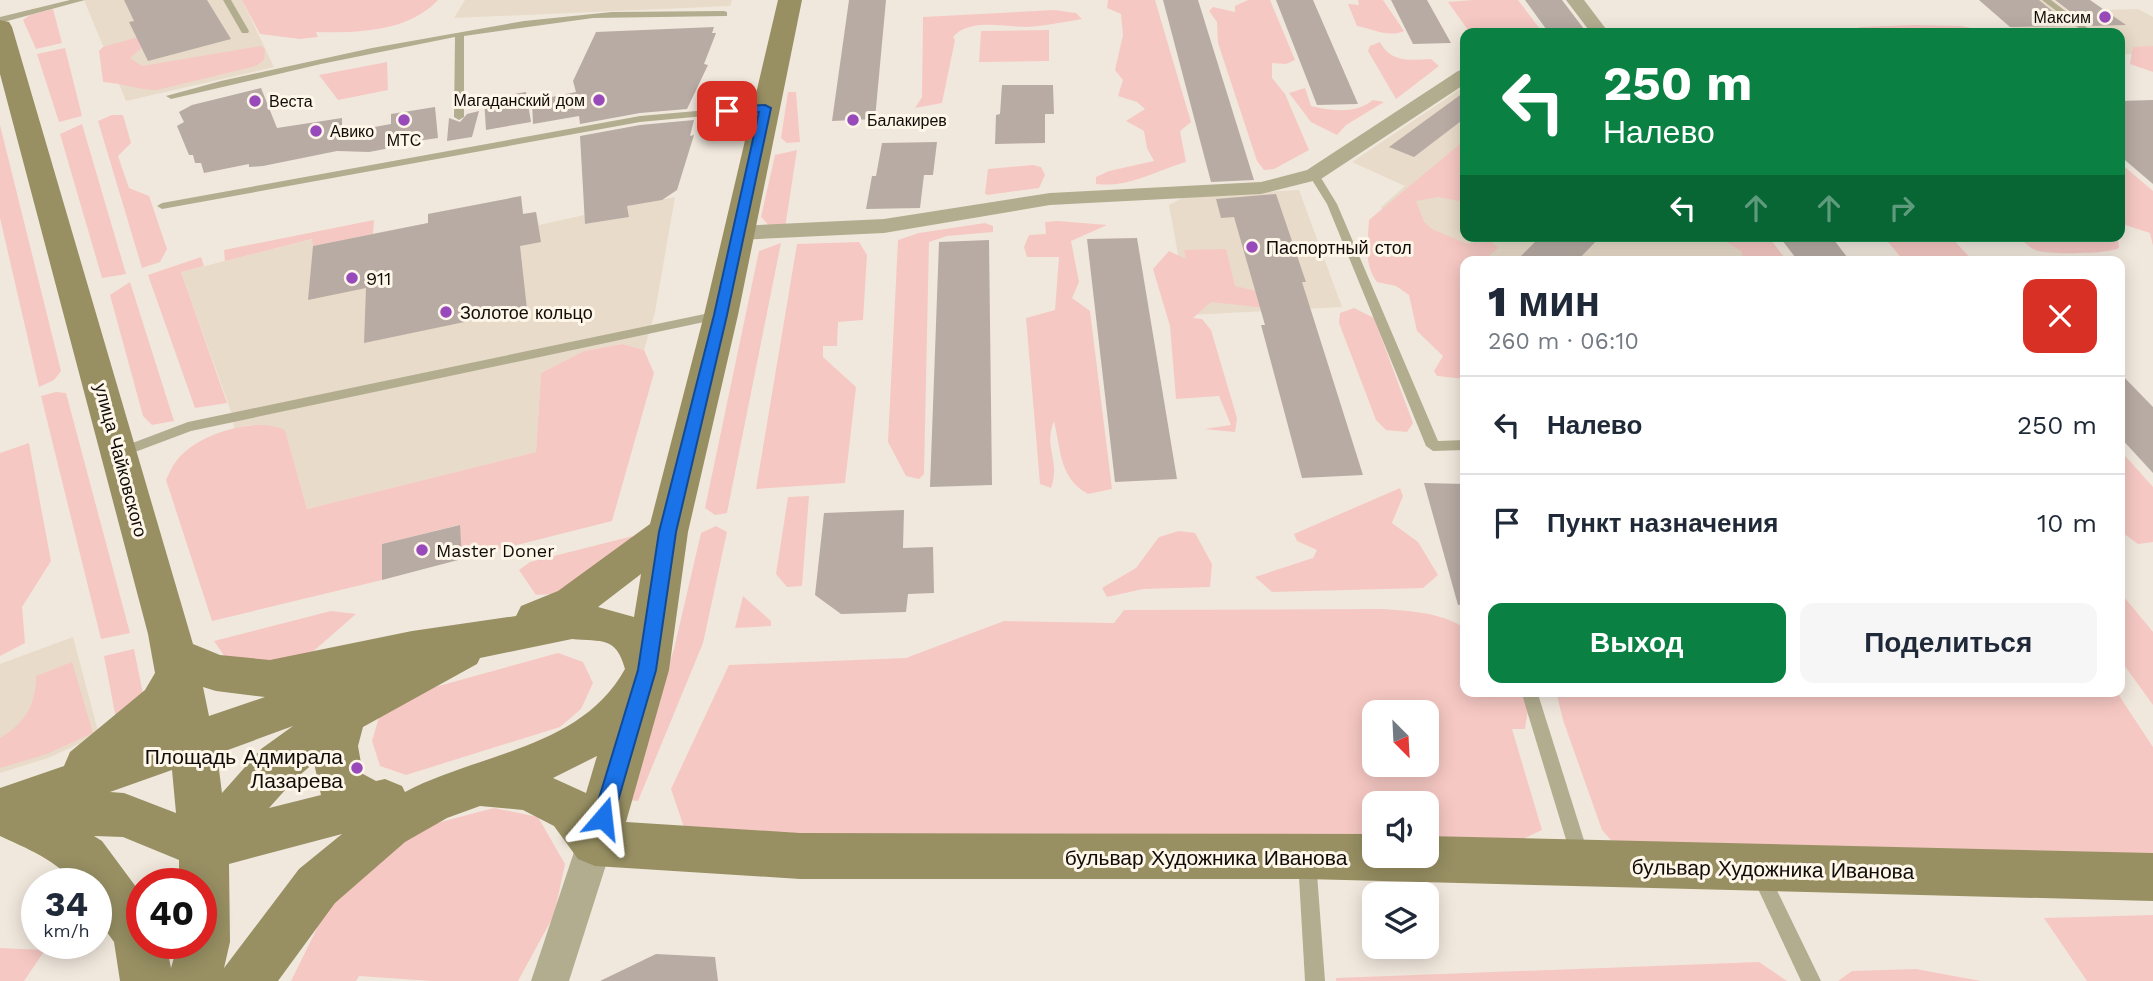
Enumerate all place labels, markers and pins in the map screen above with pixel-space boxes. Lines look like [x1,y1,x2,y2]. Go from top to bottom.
place label: Максим [2033,8,2091,27]
marker: Максим [2097,9,2113,25]
pin [697,81,757,141]
place label: Магаданский дом [454,91,585,110]
place label: Веста [269,92,313,111]
marker: Магаданский дом [591,92,607,108]
marker: Веста [247,93,263,109]
place label: Балакирев [867,111,947,130]
marker: МТС [396,112,412,128]
marker: Балакирев [845,112,861,128]
place label: Авико [330,122,374,141]
marker: Авико [308,123,324,139]
place label: МТС [387,131,421,150]
place label: Паспортный стол [1266,237,1412,258]
marker: Паспортный стол [1244,239,1260,255]
place label: 911 [366,268,391,289]
marker: 911 [344,270,360,286]
place label: Золотое кольцо [460,302,593,323]
marker: Золотое кольцо [438,304,454,320]
place label: Master Doner [436,540,555,561]
marker: Master Doner [414,542,430,558]
place label: Площадь Адмирала Лазарева [145,744,343,793]
marker: Площадь Адмирала Лазарева [349,760,365,776]

